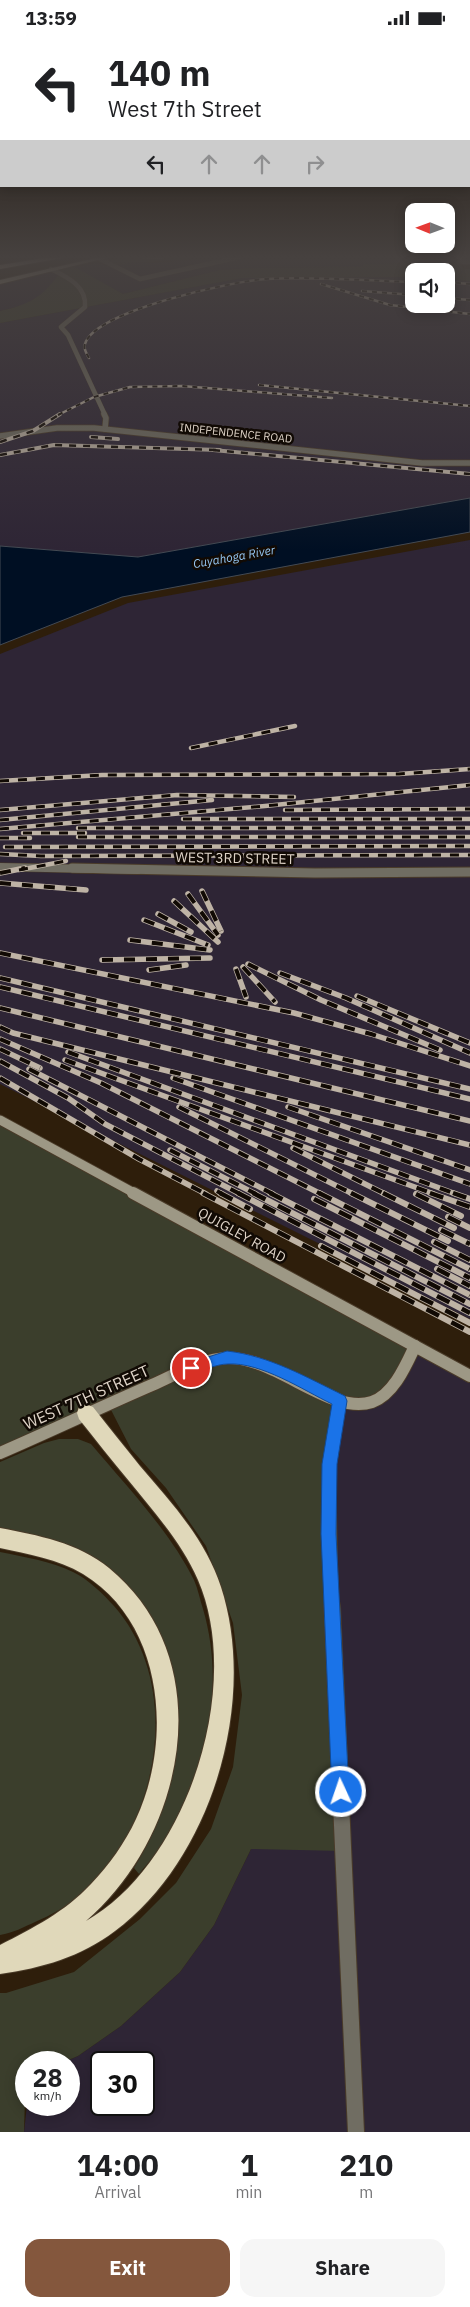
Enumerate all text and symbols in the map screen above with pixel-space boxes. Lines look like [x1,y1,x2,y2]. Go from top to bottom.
text: 13:59 [25,6,77,30]
text: 140 m [108,50,211,96]
icon: left [25,55,90,120]
text: West 7th Street [108,94,262,123]
icon: left [142,150,170,178]
icon: ahead [195,150,223,178]
icon: ahead [248,150,276,178]
icon: right [301,150,329,178]
north arrow [405,203,455,253]
map controls [405,203,455,313]
button: sound [405,263,455,313]
street label: INDEPENDENCE ROAD [179,420,293,446]
water label: Cuyahoga River [192,542,277,571]
street label: WEST 3RD STREET [175,848,295,868]
street label: QUIGLEY ROAD [195,1203,289,1267]
pin [170,1347,212,1389]
icon: arrive [177,1354,205,1382]
street label: WEST 7TH STREET [20,1360,152,1434]
position arrow [314,1765,366,1817]
speed limit sign: 30 [90,2051,155,2116]
text: 28 [32,2061,63,2094]
text: km/h [33,2088,62,2103]
text: 14:00 [77,2145,159,2184]
text: 1 [240,2145,258,2184]
text: 210 [339,2145,393,2184]
text: Arrival [94,2182,141,2202]
text: min [235,2182,262,2202]
text: m [359,2182,373,2202]
button: Exit [25,2239,230,2297]
button: Share [240,2239,445,2297]

